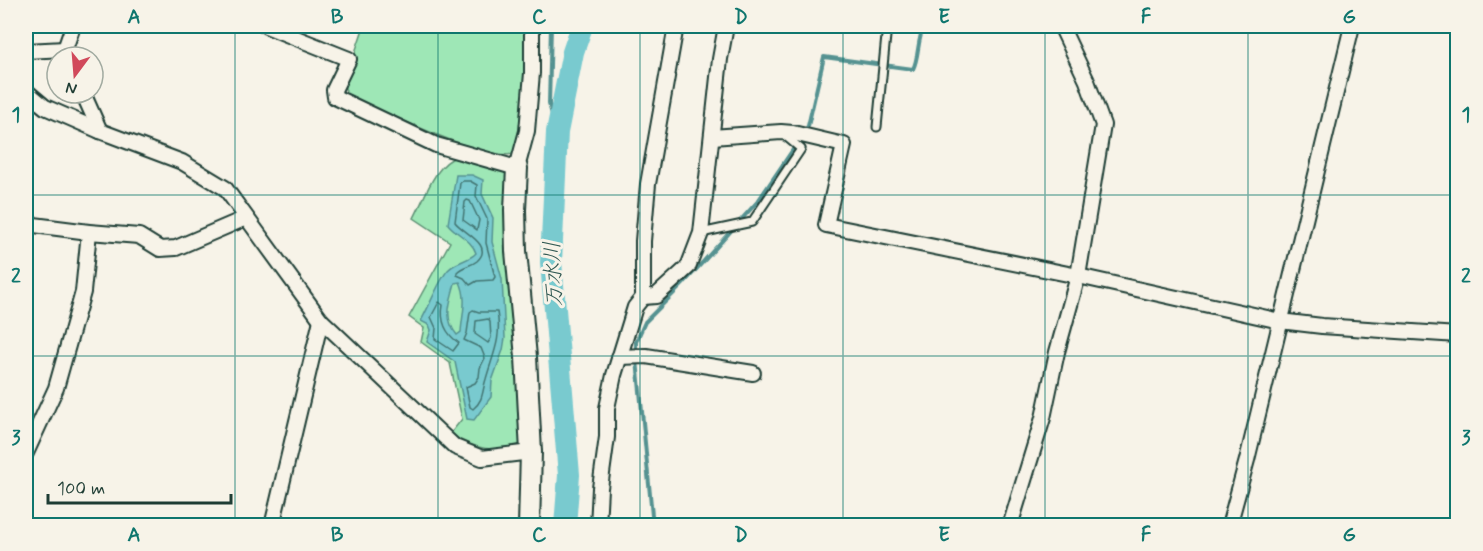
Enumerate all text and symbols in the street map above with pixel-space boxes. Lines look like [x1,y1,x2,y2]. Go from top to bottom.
text: A [127,4,141,31]
text: B [331,4,344,31]
text: C [532,4,547,31]
text: D [734,4,748,31]
text: E [938,4,950,31]
text: F [1141,4,1152,31]
text: G [1342,4,1356,31]
north arrow [45,45,105,105]
text: N [63,76,79,100]
text: 1 [12,102,20,129]
text: 1 [1462,102,1470,129]
water label: 万水川 [539,241,569,307]
text: 2 [11,263,21,290]
text: 2 [1461,263,1471,290]
text: 3 [11,425,21,452]
text: 3 [1461,425,1471,452]
scale bar [48,467,231,505]
text: 100 m [57,477,105,501]
text: A [127,522,141,549]
text: B [331,522,344,549]
text: C [532,522,547,549]
text: D [734,522,748,549]
text: E [938,522,950,549]
text: F [1141,522,1152,549]
text: G [1342,522,1356,549]

